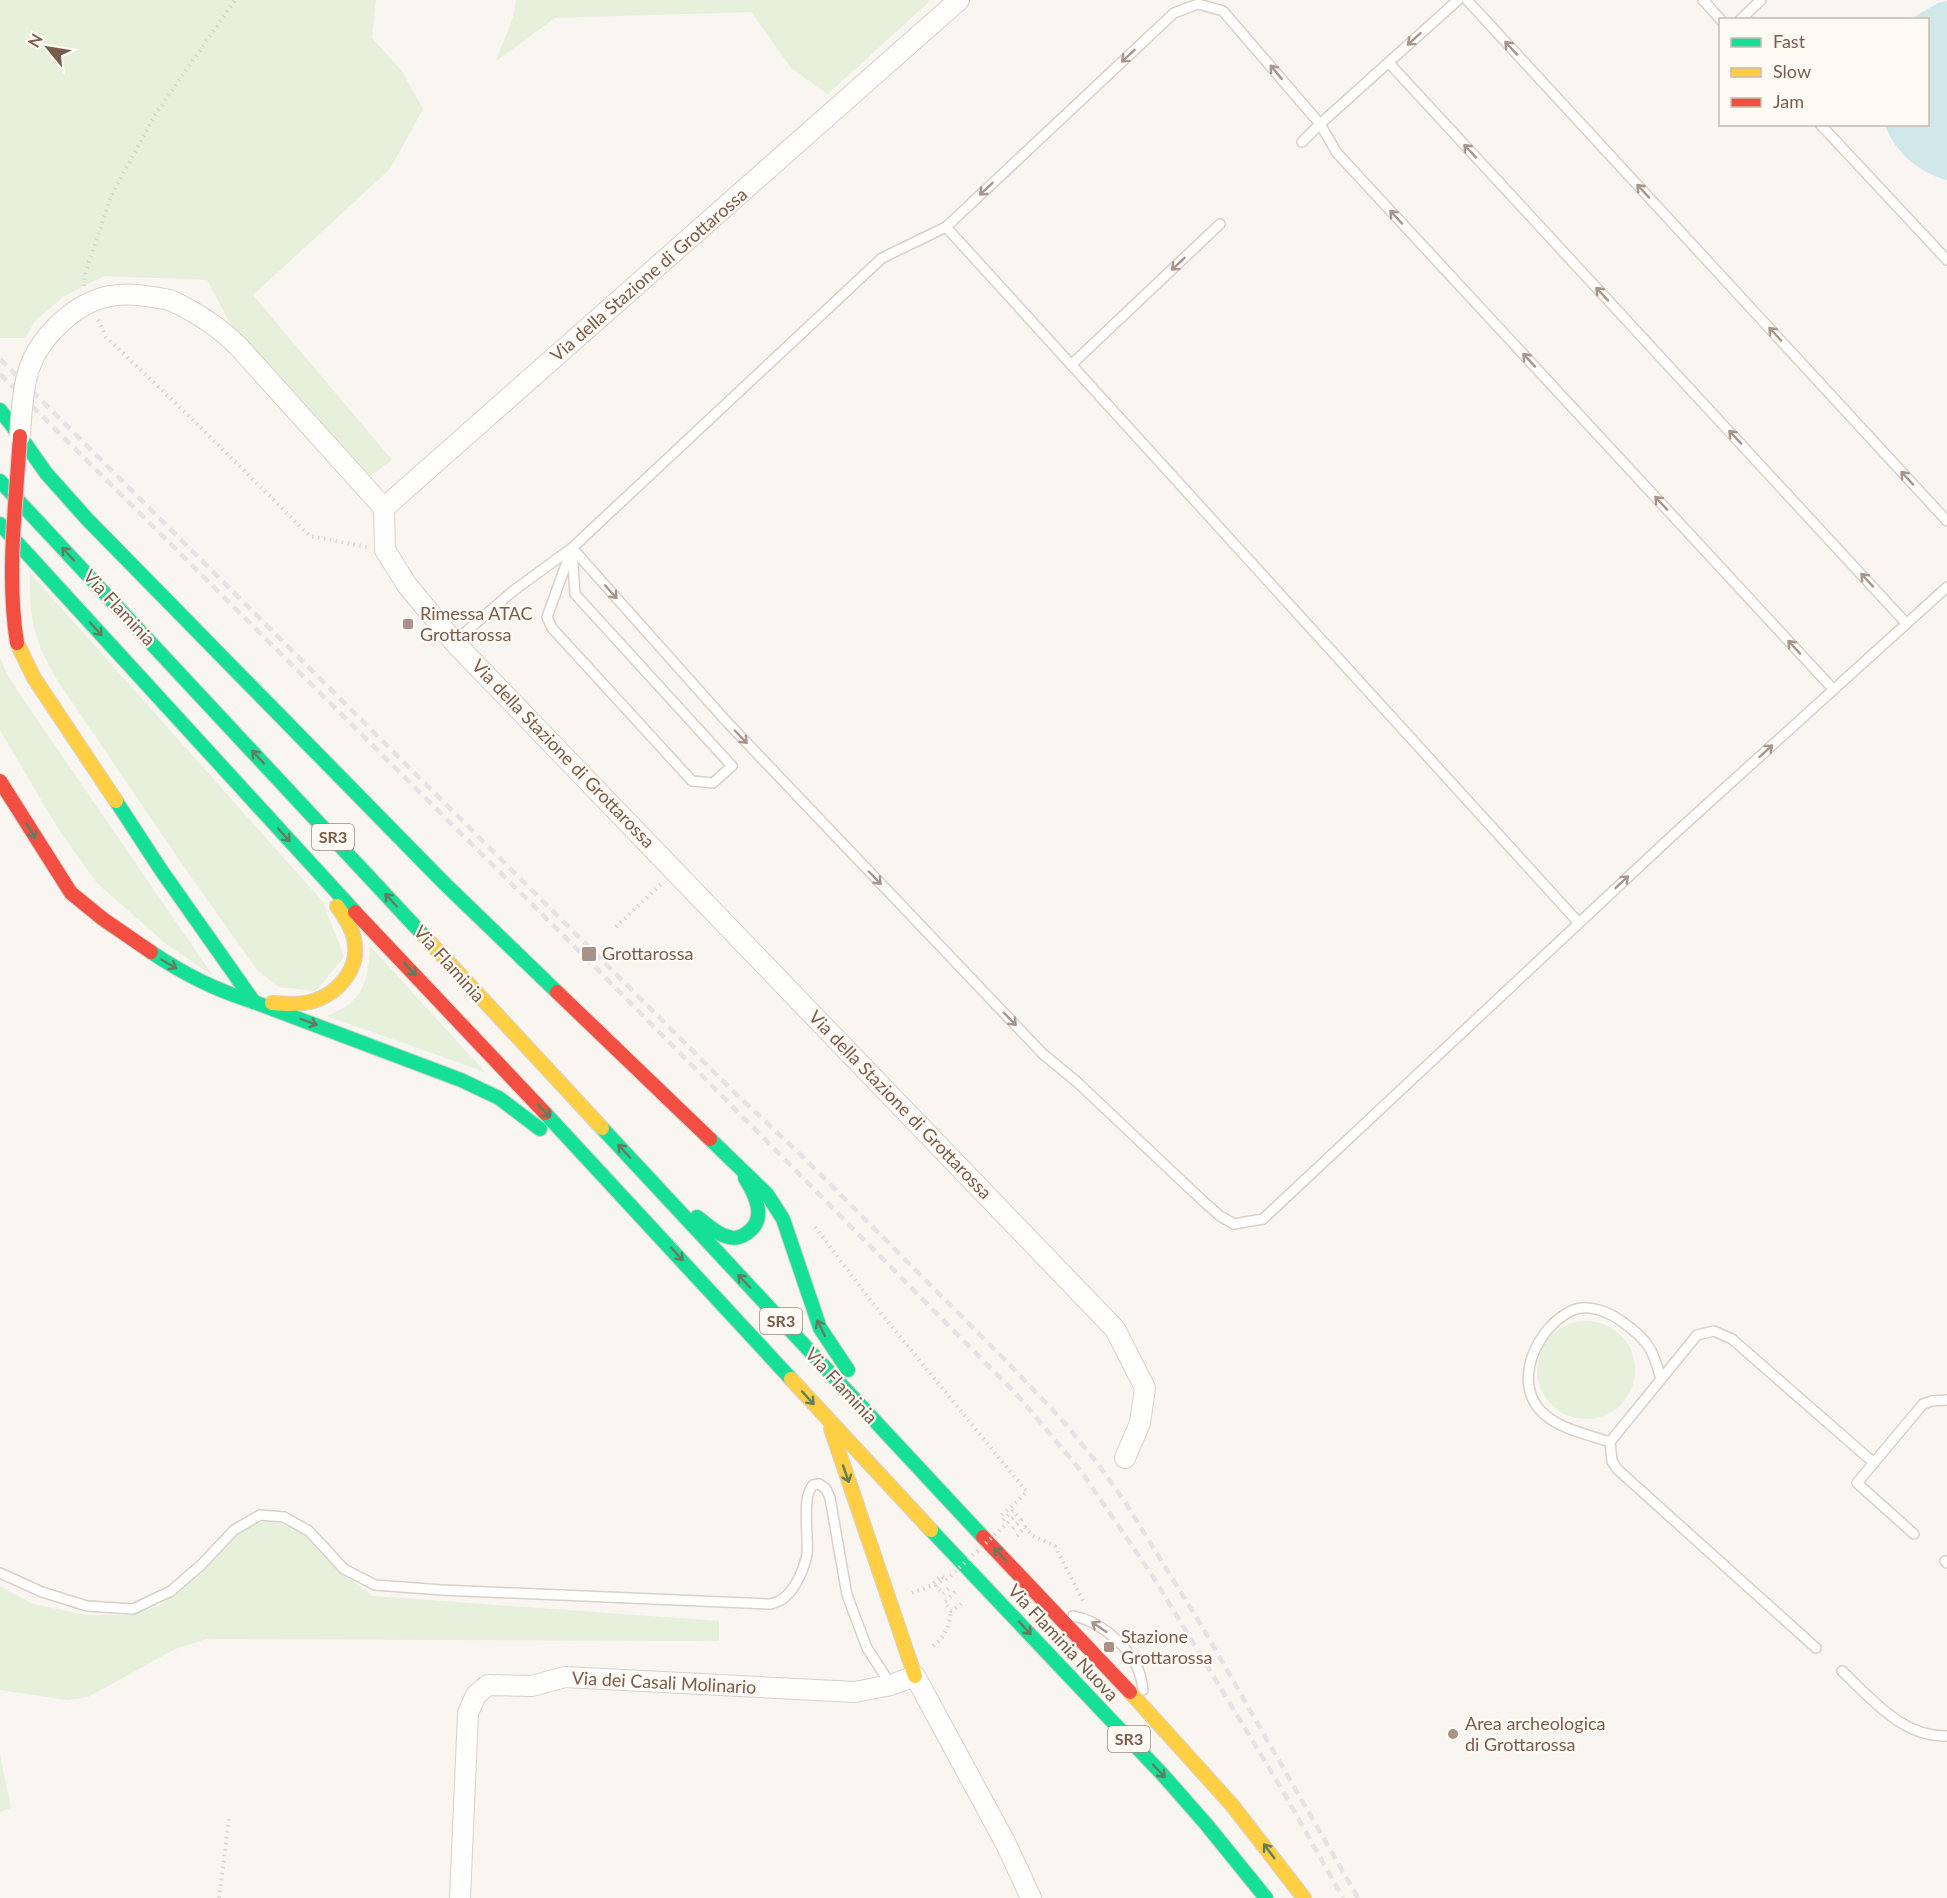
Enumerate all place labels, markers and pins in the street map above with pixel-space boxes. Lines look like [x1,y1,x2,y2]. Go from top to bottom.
place label: Rimessa ATAC Grottarossa [420,602,532,645]
marker: Rimessa ATAC Grottarossa [401,617,415,631]
place label: Grottarossa [602,942,693,964]
marker: Grottarossa [580,945,598,963]
place label: Stazione Grottarossa [1121,1625,1212,1668]
marker: Stazione Grottarossa [1102,1640,1116,1654]
place label: Area archeologica di Grottarossa [1465,1712,1606,1755]
marker: Area archeologica di Grottarossa [1446,1727,1460,1741]

